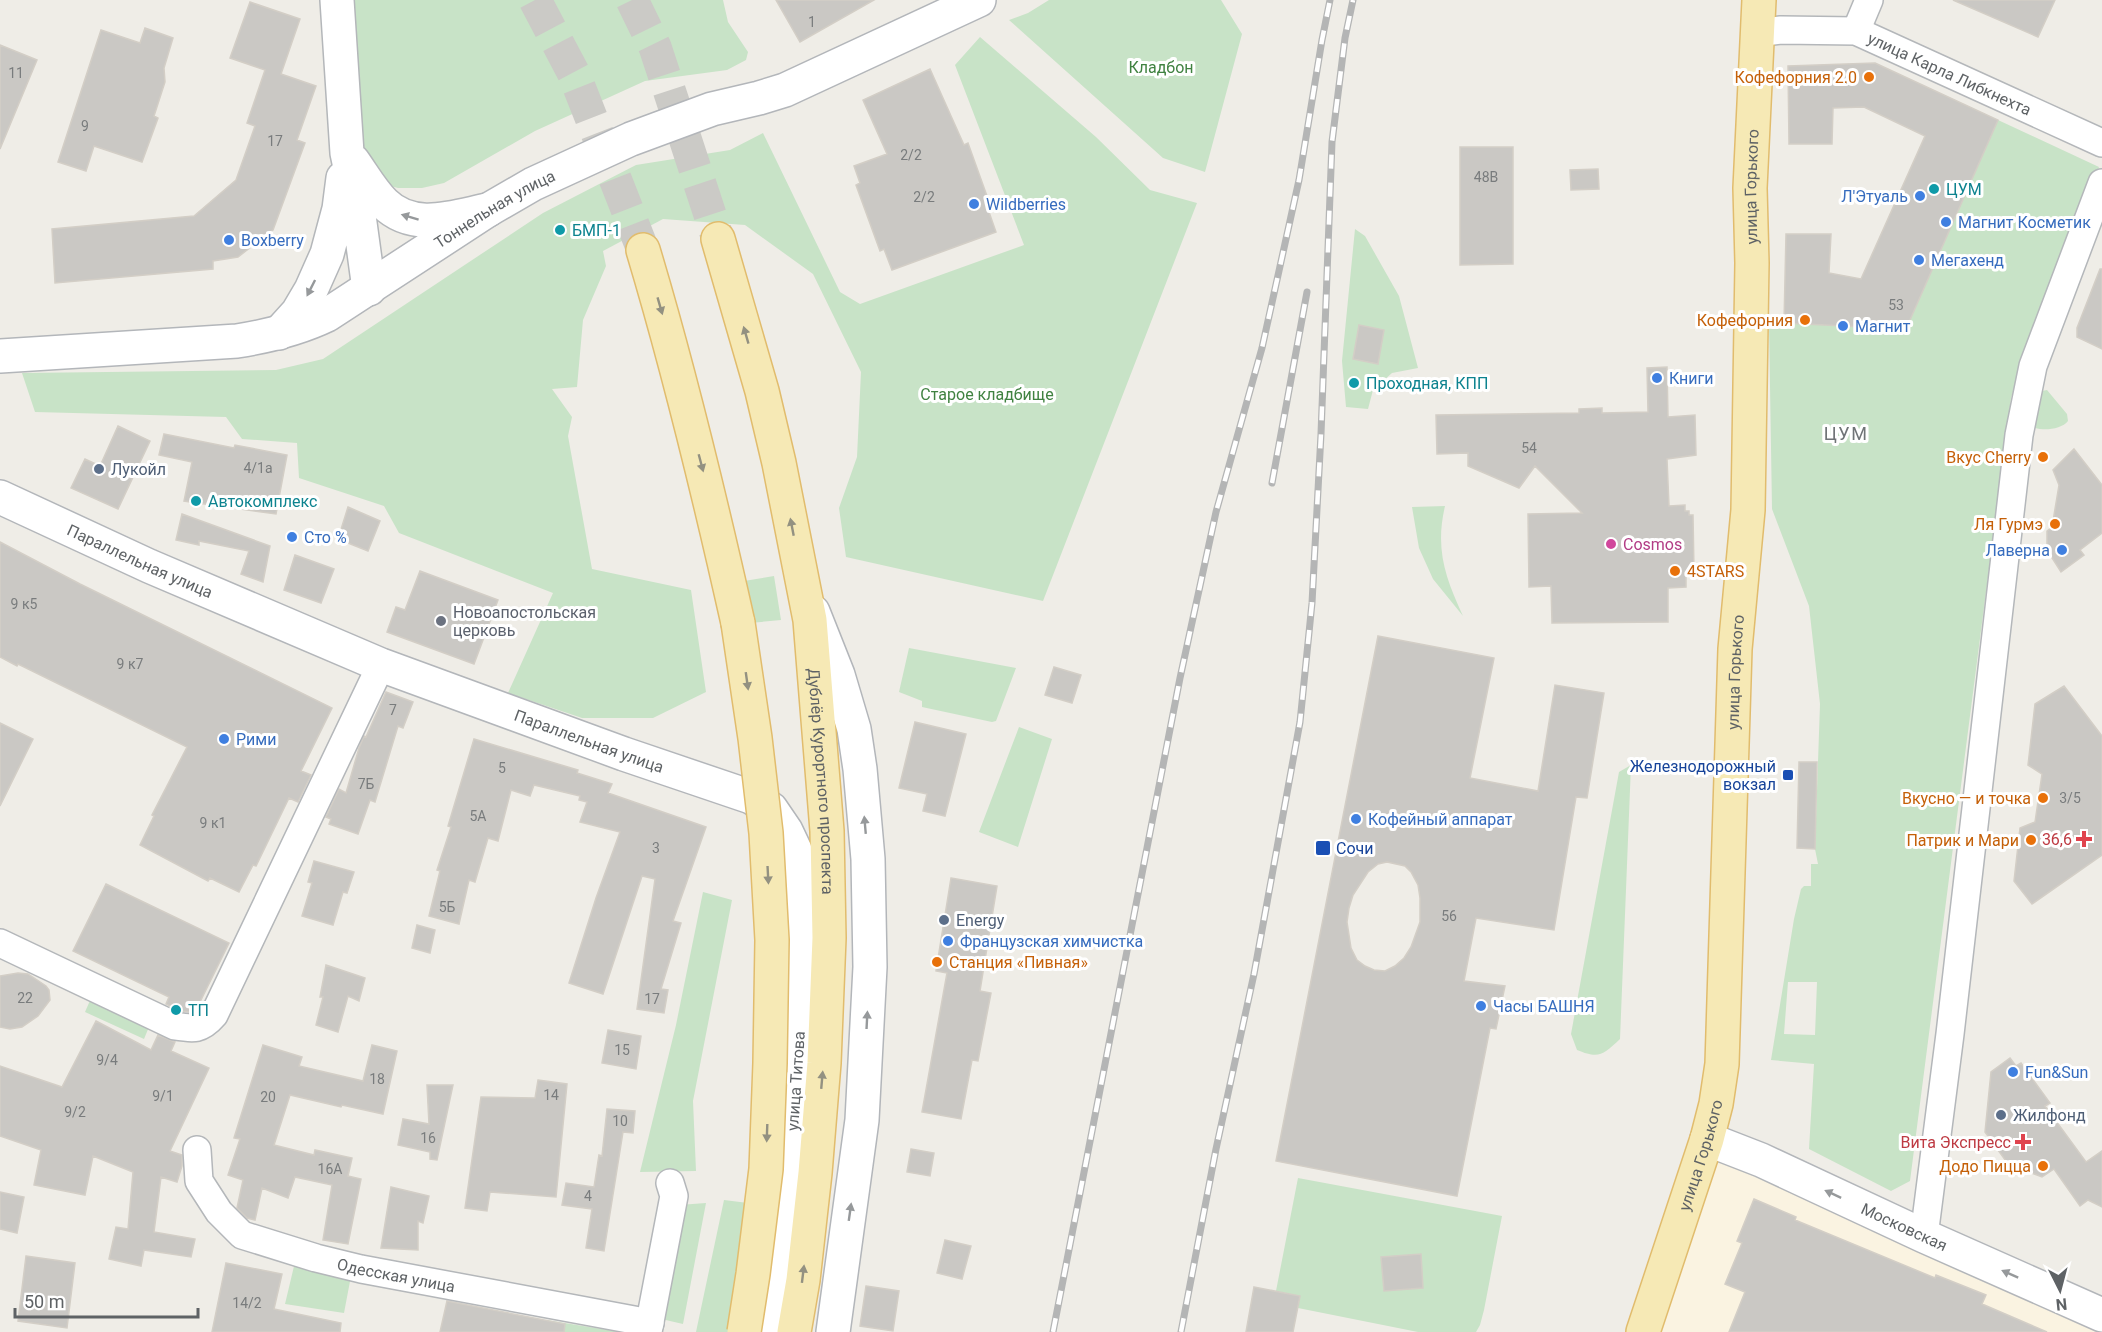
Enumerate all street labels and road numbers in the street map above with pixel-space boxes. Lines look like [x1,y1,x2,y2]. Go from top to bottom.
street label: улица Карла Либкнехта [1865,28,2034,119]
street label: улица Горького [1740,129,1762,245]
street label: Тоннельная улица [431,166,558,252]
street label: Параллельная улица [64,520,216,602]
street label: улица Горького [1723,614,1748,730]
street label: Дублёр Курортного проспекта [804,667,838,895]
street label: Параллельная улица [512,705,666,776]
street label: улица Титова [783,1031,809,1131]
street label: улица Горького [1674,1098,1726,1213]
street label: Московская [1858,1199,1950,1255]
street label: Одесская улица [335,1254,457,1296]

